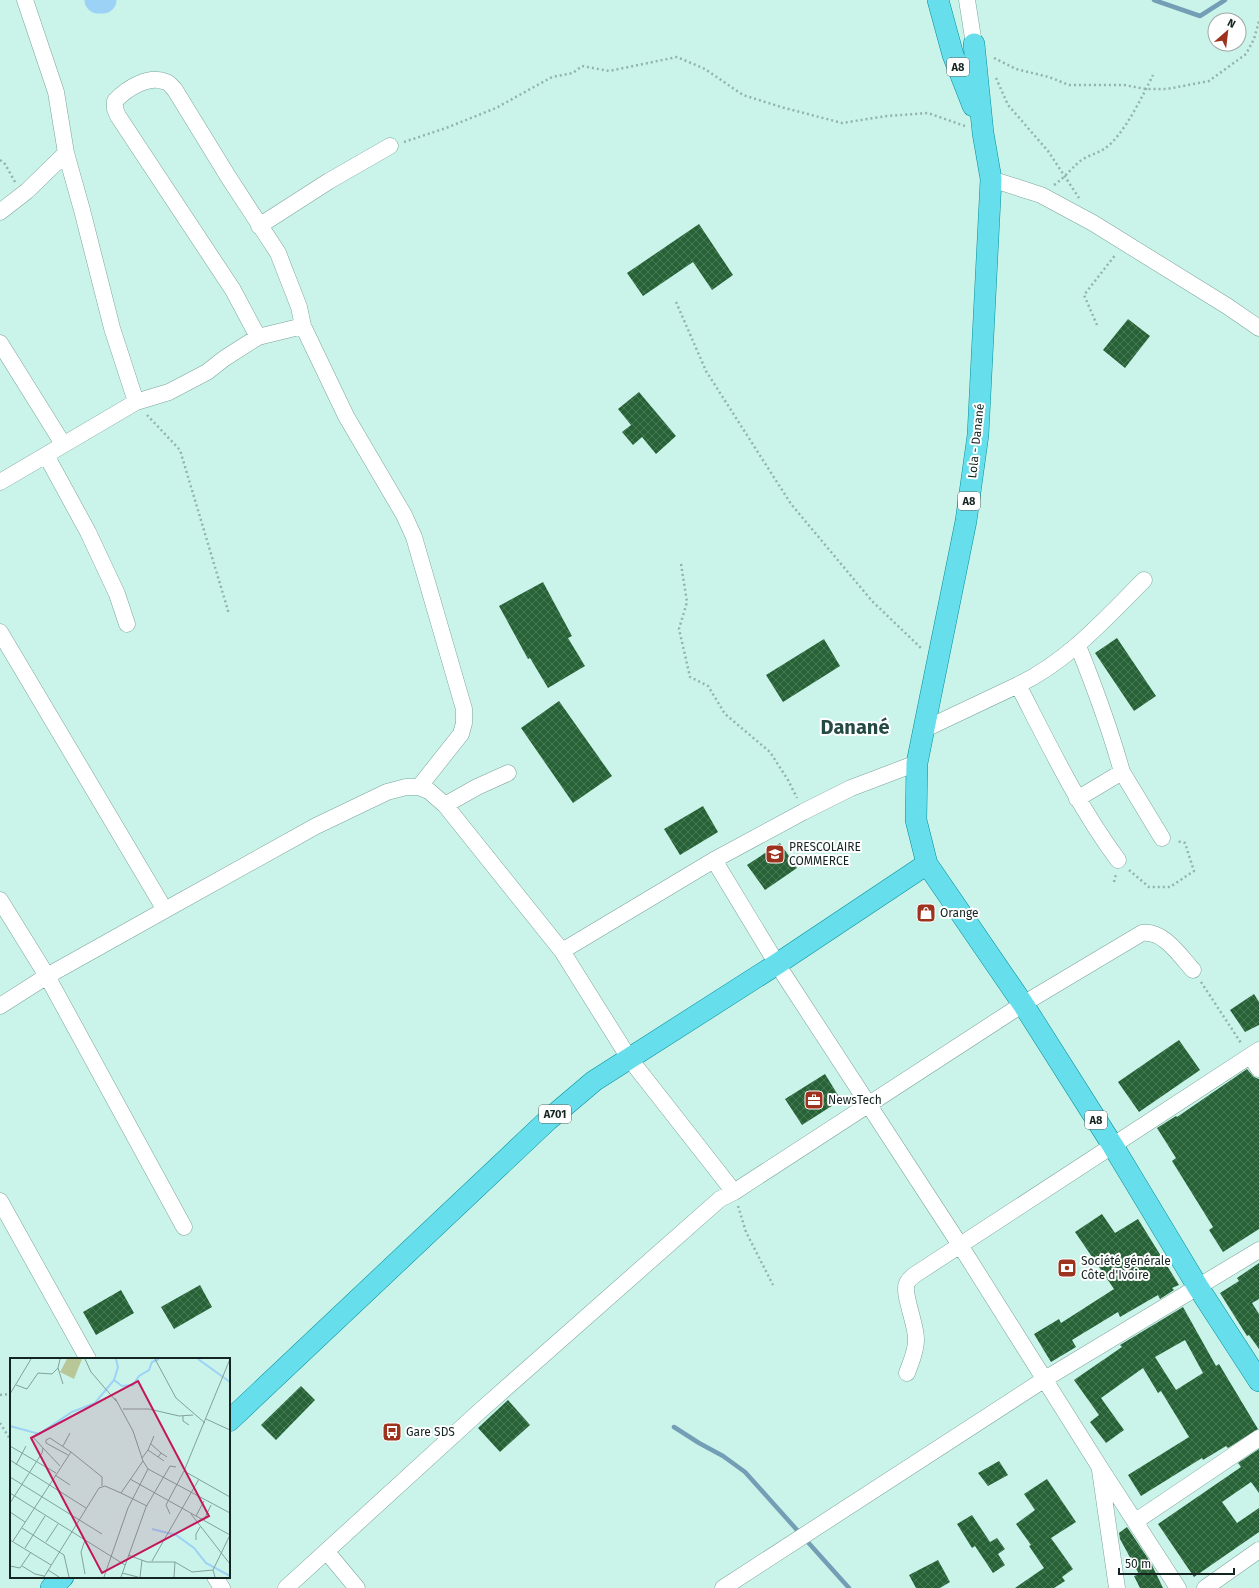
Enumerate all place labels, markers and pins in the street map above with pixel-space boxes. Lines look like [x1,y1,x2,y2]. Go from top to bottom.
place label: PRESCOLAIRE COMMERCE [789,840,861,868]
school or university icon: PRESCOLAIRE COMMERCE [764,843,786,865]
shop icon: Orange [915,902,937,924]
place label: Orange [940,906,979,920]
office icon: NewsTech [803,1089,825,1111]
place label: NewsTech [828,1093,882,1107]
place label: Société générale Côte d'Ivoire [1081,1254,1171,1282]
bank icon: Société générale Côte d'Ivoire [1056,1257,1078,1279]
bus stop icon: Gare SDS [381,1421,403,1443]
place label: Gare SDS [406,1425,455,1439]

